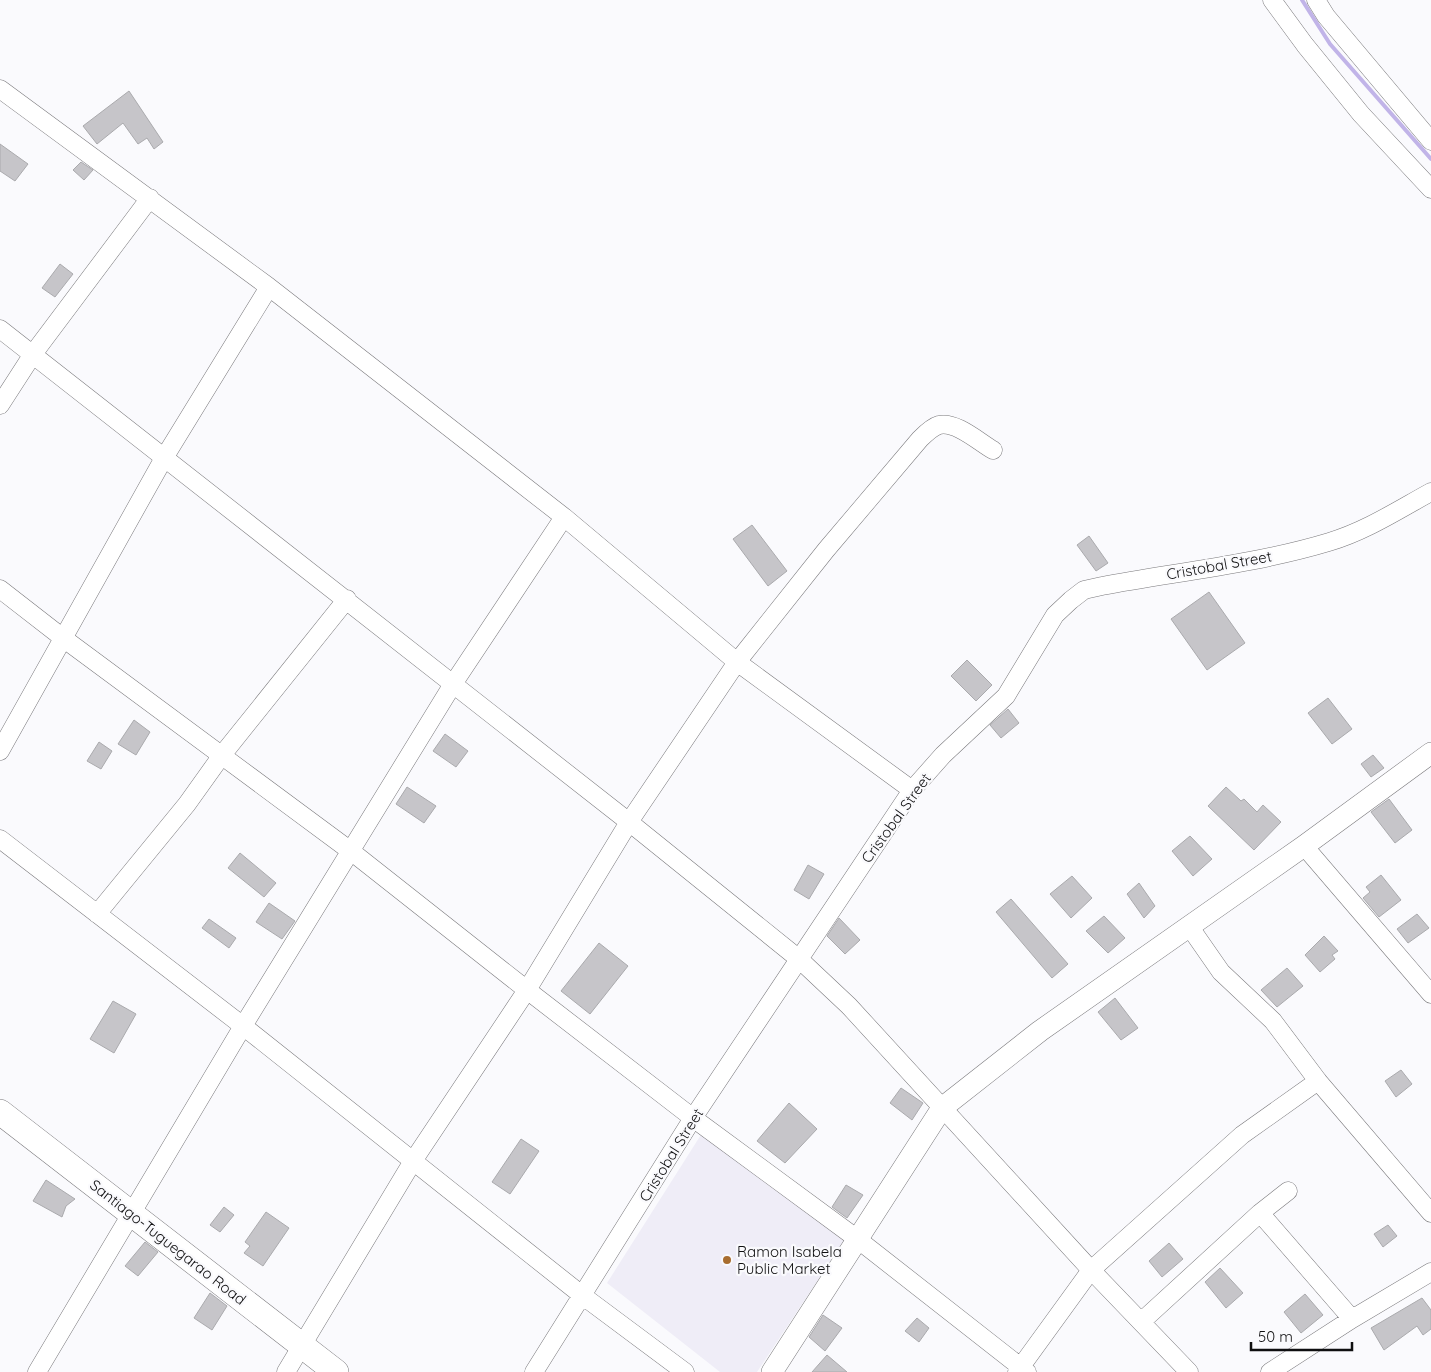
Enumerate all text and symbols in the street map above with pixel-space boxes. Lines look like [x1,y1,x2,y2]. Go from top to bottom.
street label: Cristobal Street [1165,546,1273,584]
street label: Cristobal Street [857,769,935,867]
street label: Cristobal Street [635,1105,707,1205]
street label: Santiago-Tuguegarao Road [86,1175,250,1309]
place label: Ramon Isabela Public Market [737,1242,842,1278]
marker: Ramon Isabela Public Market [721,1254,733,1266]
scale bar [1251,1320,1352,1352]
text: 50 m [1258,1327,1293,1346]

